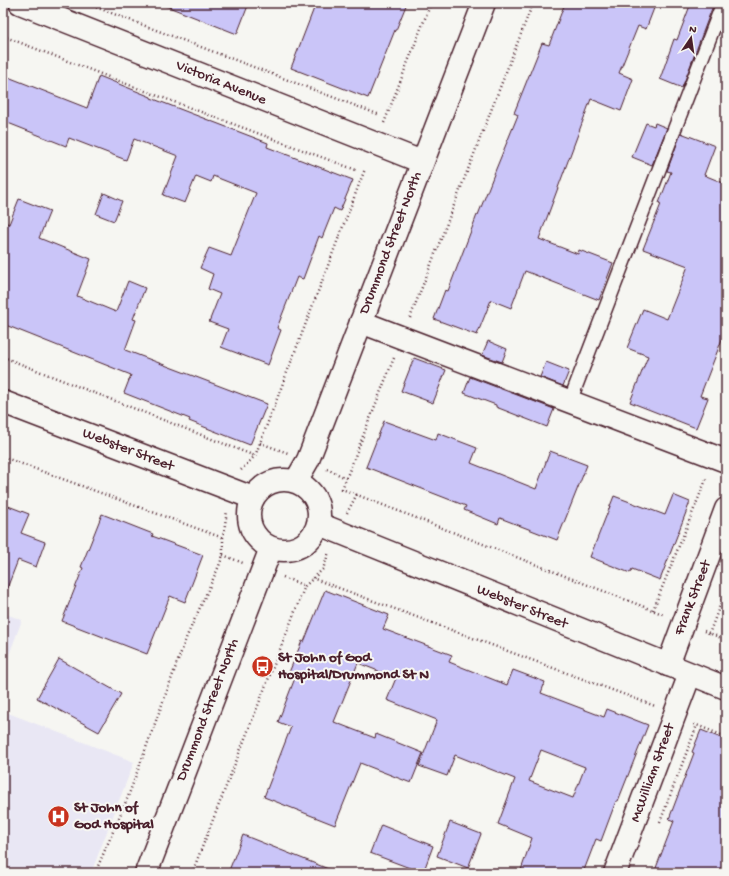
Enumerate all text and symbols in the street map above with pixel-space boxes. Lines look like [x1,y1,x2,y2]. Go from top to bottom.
north arrow [671,18,711,58]
text: N [688,24,698,37]
street label: Victoria Avenue [172,56,269,109]
street label: Drummond Street North [355,169,427,318]
street label: Webster Street [80,424,178,476]
street label: Frank Street [670,556,716,639]
street label: Webster Street [474,581,572,634]
street label: Drummond Street North [172,636,244,785]
place label: St John of God Hospital/Drummond St N [278,649,429,684]
bus stop icon: St John of God Hospital/Drummond St N [250,654,276,680]
street label: McWilliam Street [627,719,680,825]
place label: St John of God Hospital [74,799,155,834]
hospital icon: St John of God Hospital [45,804,71,830]

